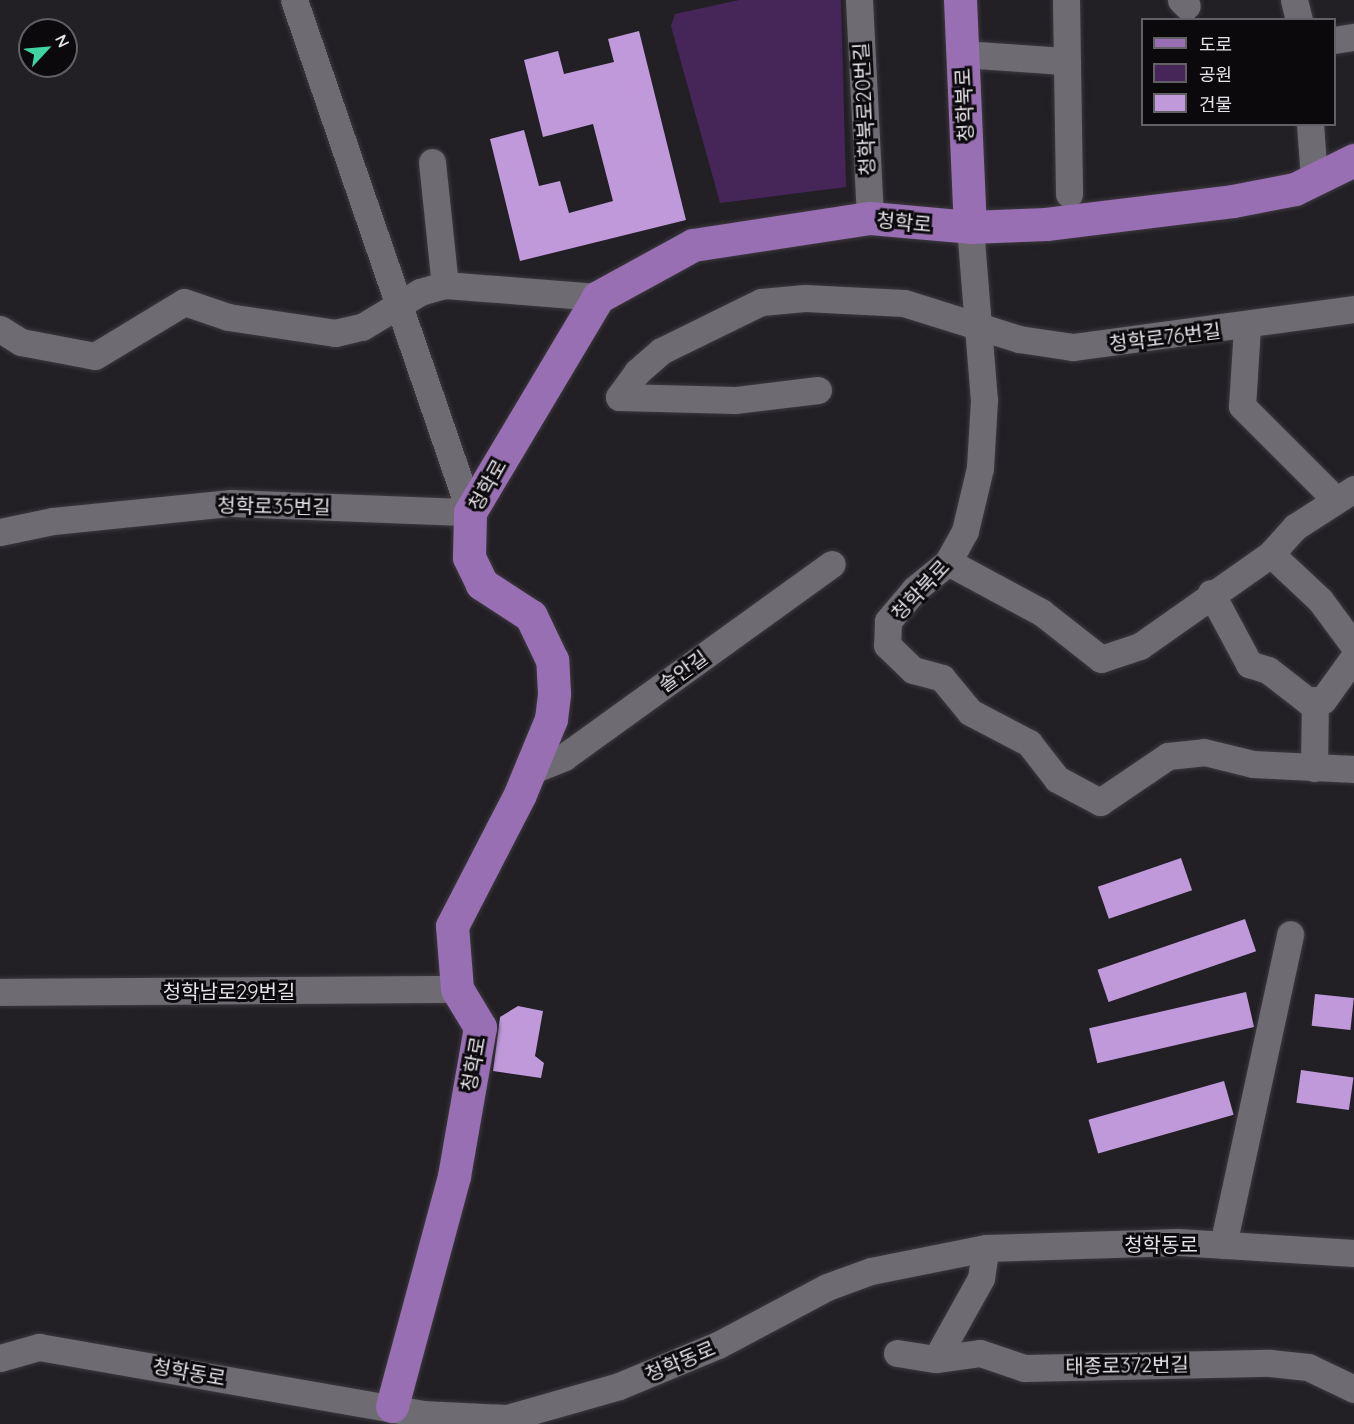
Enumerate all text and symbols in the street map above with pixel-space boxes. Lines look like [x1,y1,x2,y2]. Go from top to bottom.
north arrow [18,18,78,78]
legend [1141,18,1336,126]
text: N [51,31,74,51]
text: 도로 [1199,33,1232,56]
street label: 청학북로20번길 [849,42,879,176]
text: 공원 [1199,63,1232,86]
street label: 청학북로 [950,68,978,142]
text: 건물 [1199,93,1232,116]
street label: 청학로 [875,208,933,236]
street label: 청학로76번길 [1108,318,1222,356]
street label: 청학로 [463,455,511,515]
street label: 청학로35번길 [217,493,331,519]
street label: 청학북로 [886,555,954,625]
street label: 솔안길 [654,645,712,697]
street label: 청학남로29번길 [163,979,295,1003]
street label: 청학로 [456,1035,490,1093]
street label: 청학동로 [1124,1232,1198,1256]
street label: 청학동로 [641,1336,719,1386]
street label: 태종로372번길 [1065,1352,1189,1378]
street label: 청학동로 [151,1354,227,1390]

